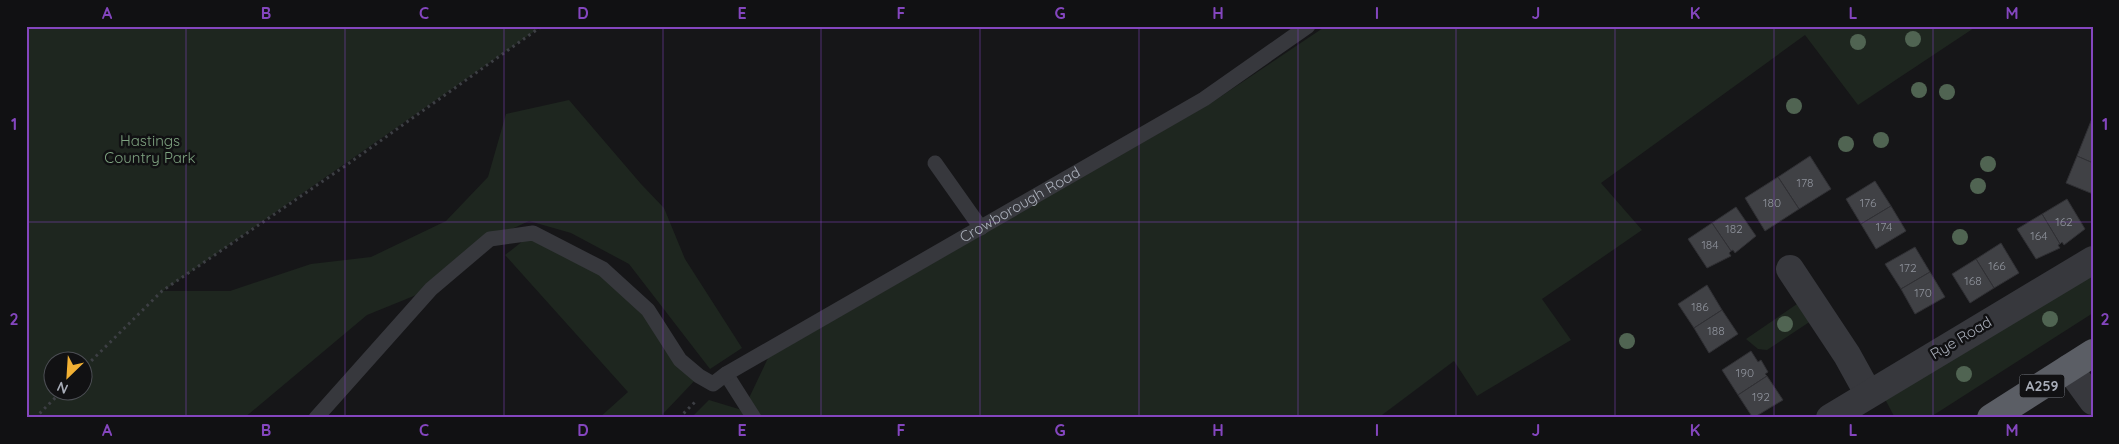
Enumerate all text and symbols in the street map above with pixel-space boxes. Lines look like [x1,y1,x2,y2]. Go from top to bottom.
text: A [102,3,113,23]
text: B [261,3,271,23]
text: C [419,3,429,23]
text: D [577,3,589,23]
text: E [737,3,747,23]
text: F [897,3,906,23]
text: G [1054,3,1066,23]
text: H [1212,3,1224,23]
text: I [1375,3,1379,23]
text: J [1532,3,1540,23]
text: K [1690,3,1700,23]
text: L [1849,3,1858,23]
text: M [2005,3,2019,23]
text: 1 [11,114,17,134]
text: 1 [2102,114,2108,134]
park label: Hastings Country Park [104,131,196,167]
street label: Crowborough Road [956,162,1083,247]
house number: 178 [1796,175,1814,190]
house number: 180 [1763,195,1781,210]
house number: 176 [1860,195,1877,210]
house number: 162 [2055,214,2073,229]
house number: 174 [1876,219,1892,234]
house number: 182 [1725,221,1743,236]
house number: 164 [2030,228,2048,243]
house number: 184 [1701,237,1719,252]
house number: 166 [1988,258,2006,273]
house number: 172 [1899,260,1917,275]
house number: 168 [1964,273,1982,288]
house number: 170 [1914,285,1932,300]
house number: 186 [1691,299,1709,314]
text: 2 [9,309,19,329]
text: 2 [2100,309,2110,329]
street label: Rye Road [1927,312,1995,363]
house number: 188 [1707,323,1725,338]
north arrow [42,352,92,402]
house number: 190 [1736,365,1754,380]
road number: A259 [2020,374,2064,398]
text: N [54,377,71,398]
house number: 192 [1752,389,1770,404]
text: A [102,420,113,440]
text: B [261,420,271,440]
text: C [419,420,429,440]
text: D [577,420,589,440]
text: E [737,420,747,440]
text: F [897,420,906,440]
text: G [1054,420,1066,440]
text: H [1212,420,1224,440]
text: I [1375,420,1379,440]
text: J [1532,420,1540,440]
text: K [1690,420,1700,440]
text: L [1849,420,1858,440]
text: M [2005,420,2019,440]

